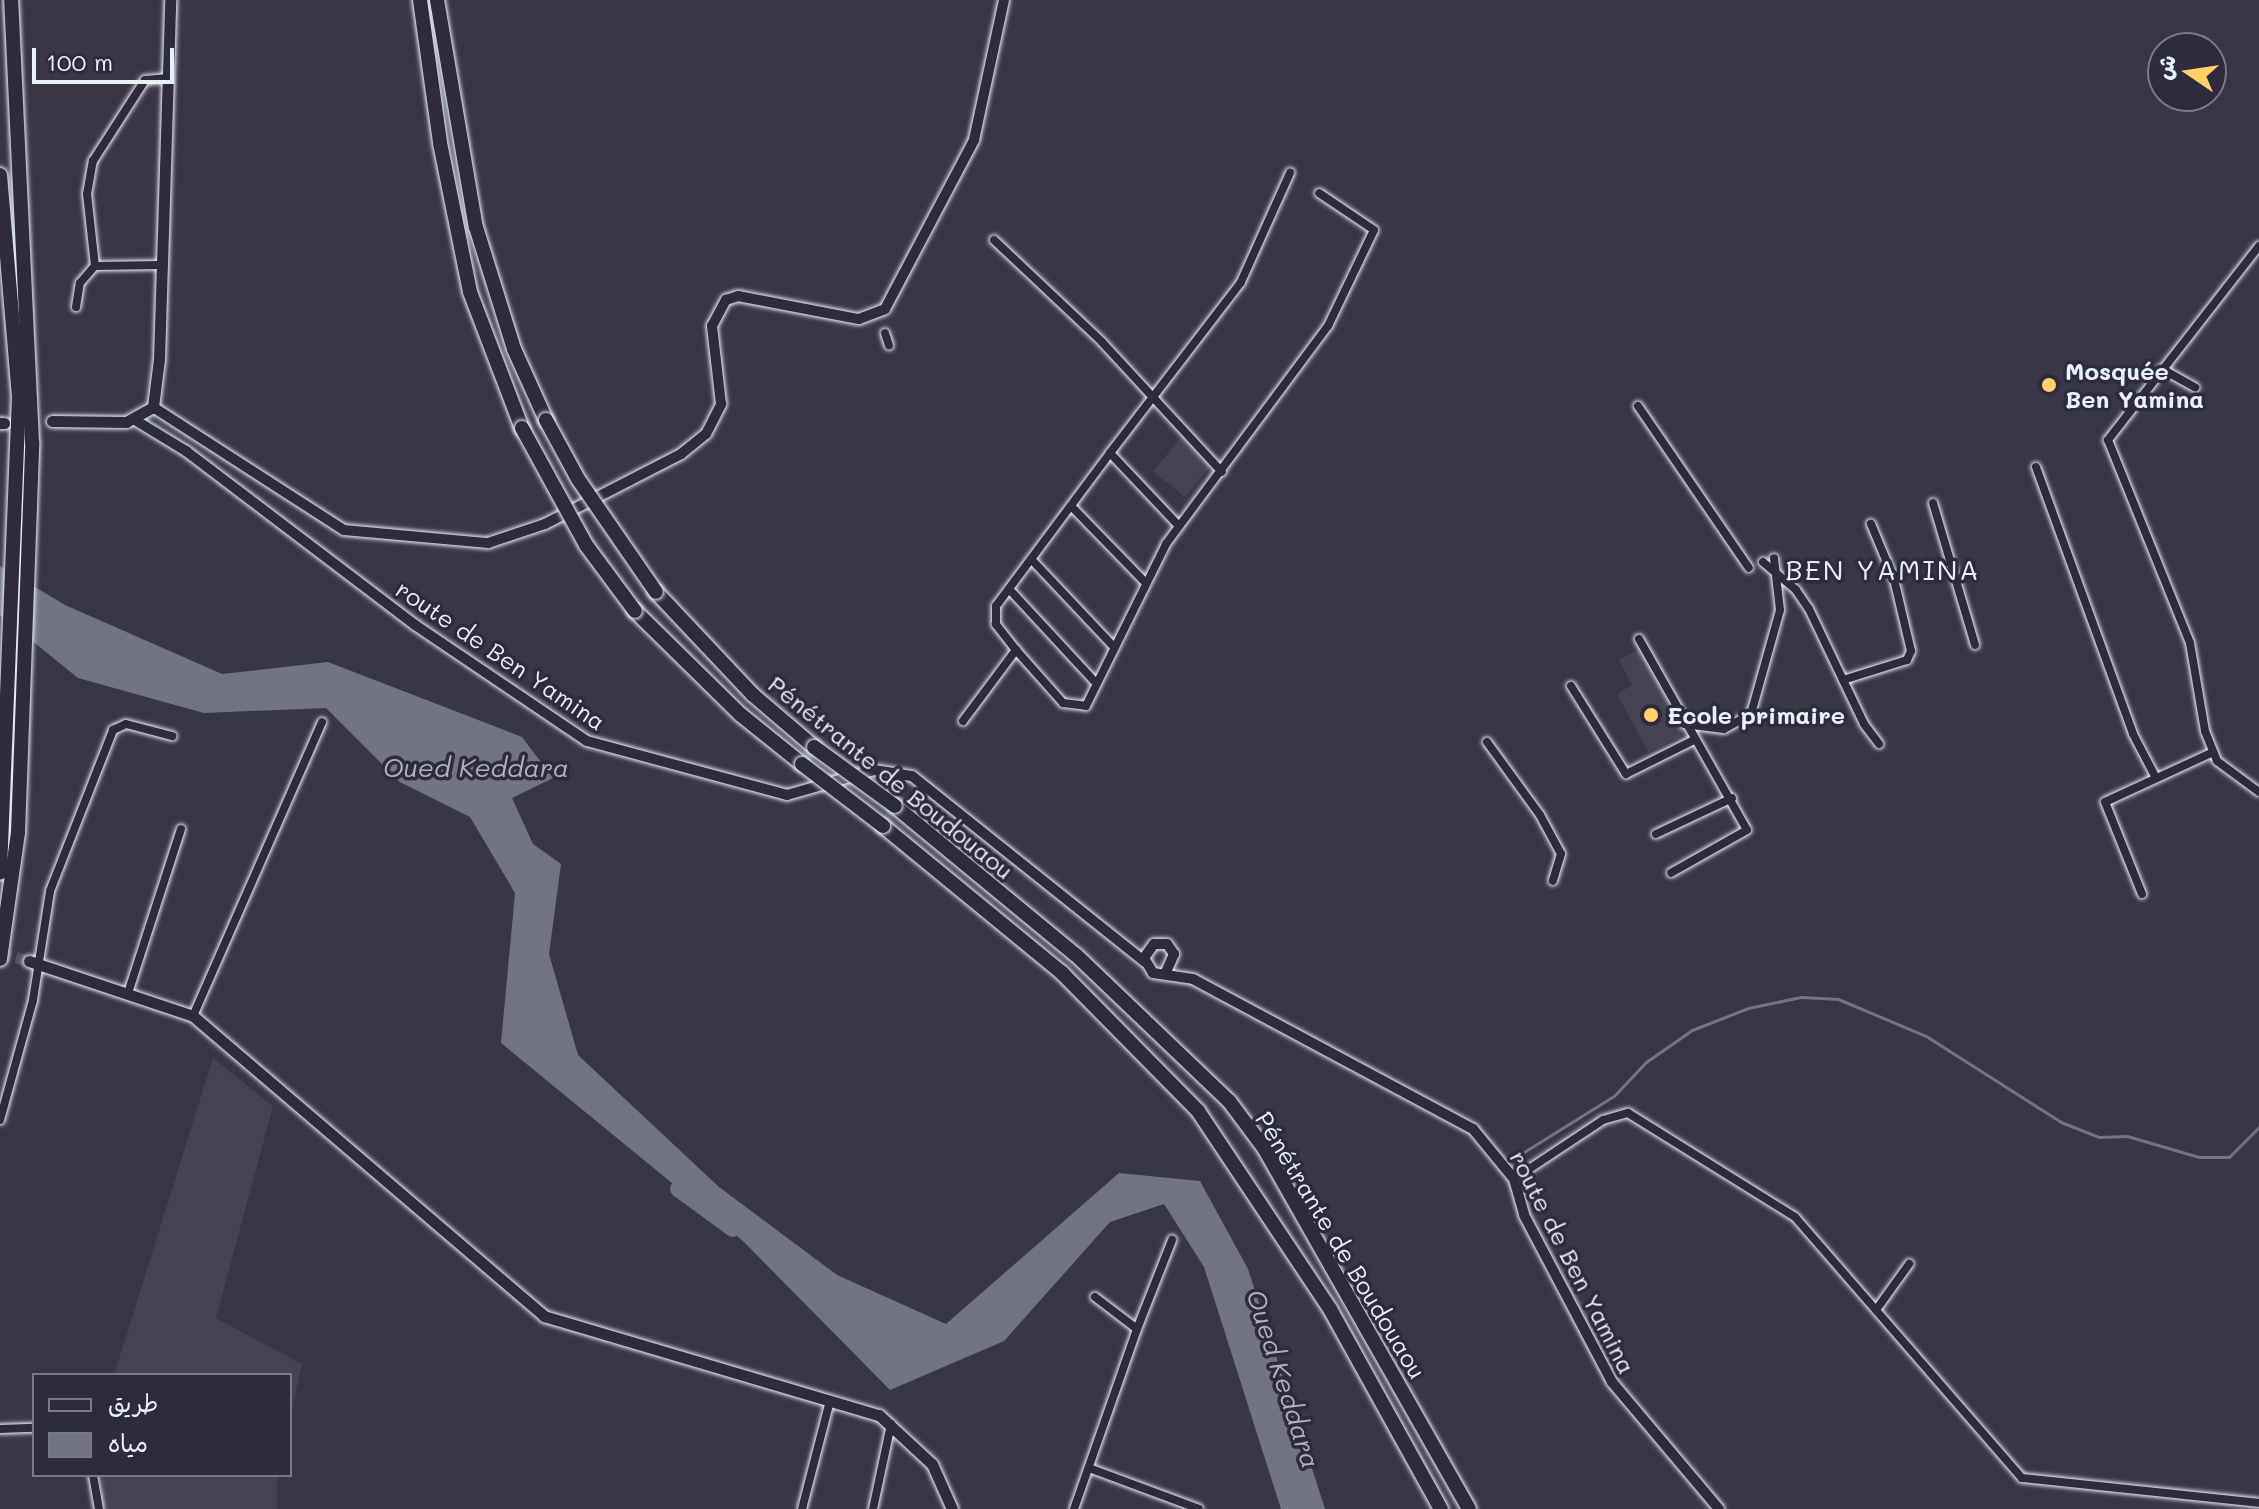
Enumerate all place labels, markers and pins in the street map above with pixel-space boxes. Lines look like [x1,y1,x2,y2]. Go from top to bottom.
place label: Mosquée Ben Yamina [2065,357,2204,413]
marker: Mosquée Ben Yamina [2040,376,2058,394]
place label: Ecole primaire [1667,701,1845,729]
marker: Ecole primaire [1642,706,1660,724]

